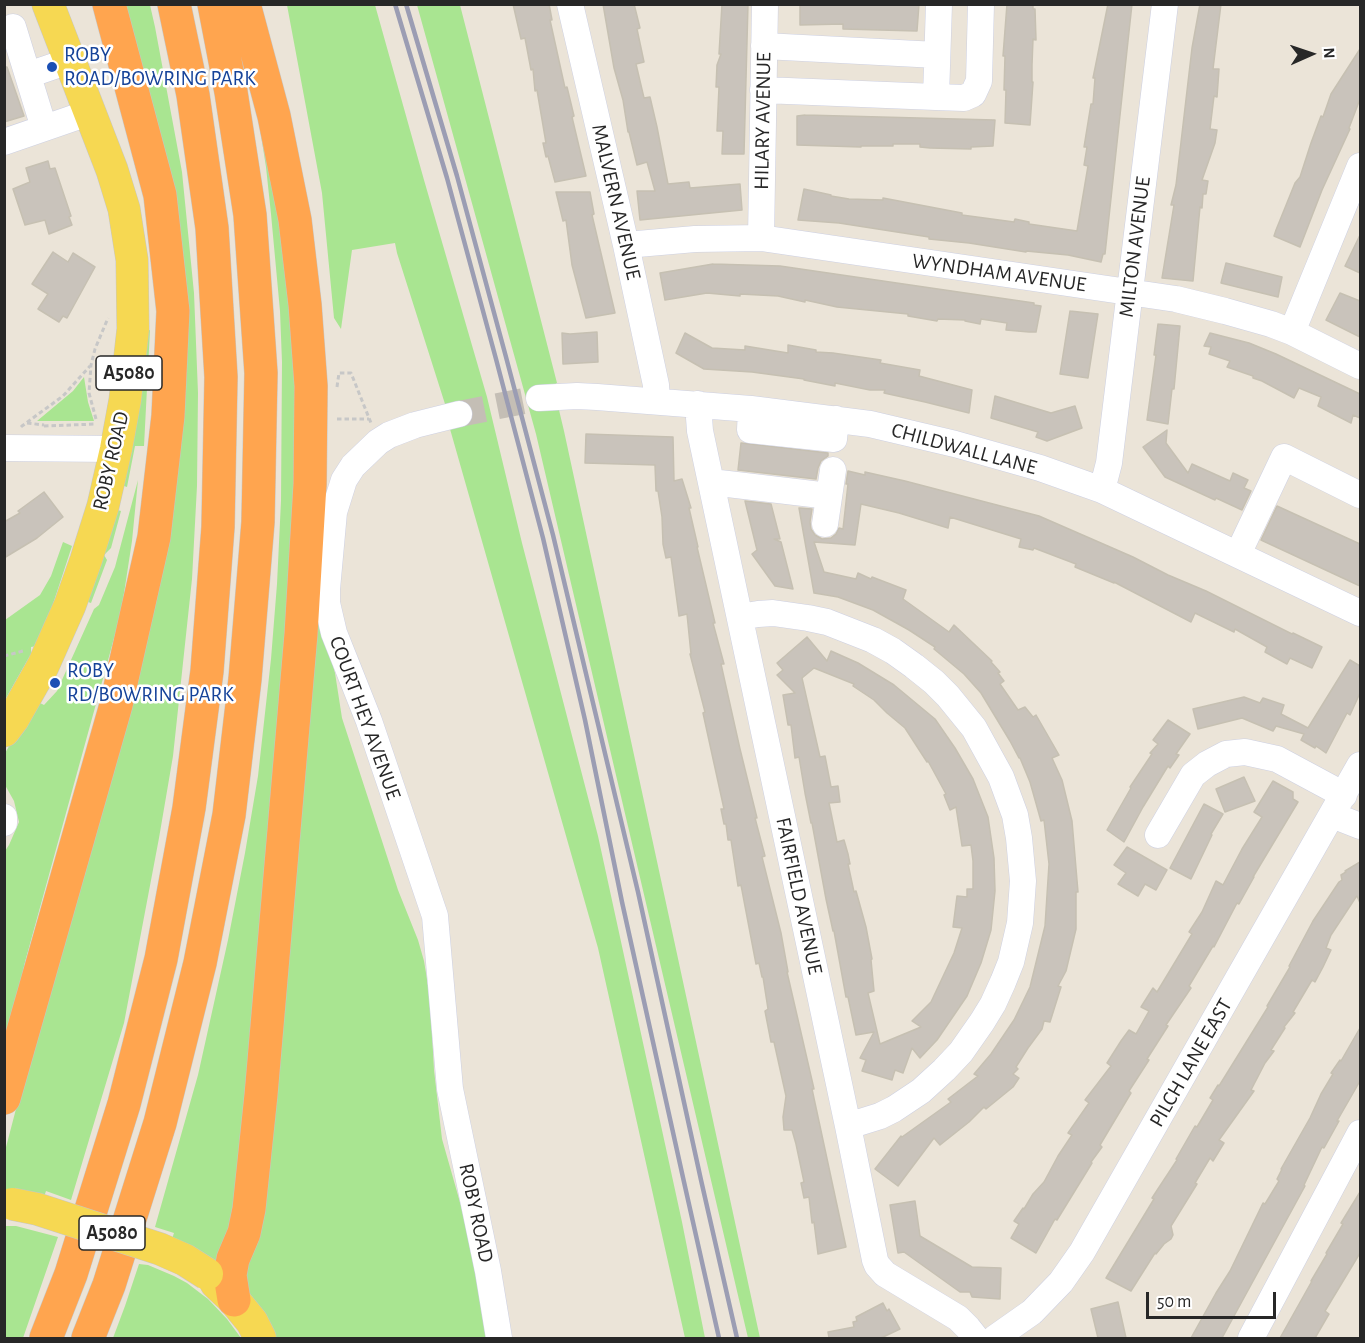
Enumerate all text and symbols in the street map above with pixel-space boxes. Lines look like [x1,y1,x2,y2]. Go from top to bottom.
north arrow [1281,24,1341,84]
place label: ROBY ROAD/BOWRING PARK [64,42,256,92]
text: N [1321,47,1337,59]
street label: HILARY AVENUE [749,52,777,190]
marker: ROBY ROAD/BOWRING PARK [45,60,59,74]
street label: MALVERN AVENUE [586,122,646,282]
street label: MILTON AVENUE [1114,175,1156,319]
street label: WYNDHAM AVENUE [910,248,1088,298]
road number: A5080 [96,356,162,390]
street label: ROBY ROAD [87,409,135,513]
street label: CHILDWALL LANE [888,417,1040,481]
street label: COURT HEY AVENUE [324,633,406,803]
place label: ROBY RD/BOWRING PARK [67,658,234,708]
marker: ROBY RD/BOWRING PARK [48,676,62,690]
street label: FAIRFIELD AVENUE [770,815,828,977]
street label: PILCH LANE EAST [1144,994,1238,1132]
street label: ROBY ROAD [453,1161,499,1265]
road number: A5080 [79,1216,145,1250]
scale bar [1149,1280,1280,1318]
text: 50 m [1157,1293,1191,1311]

